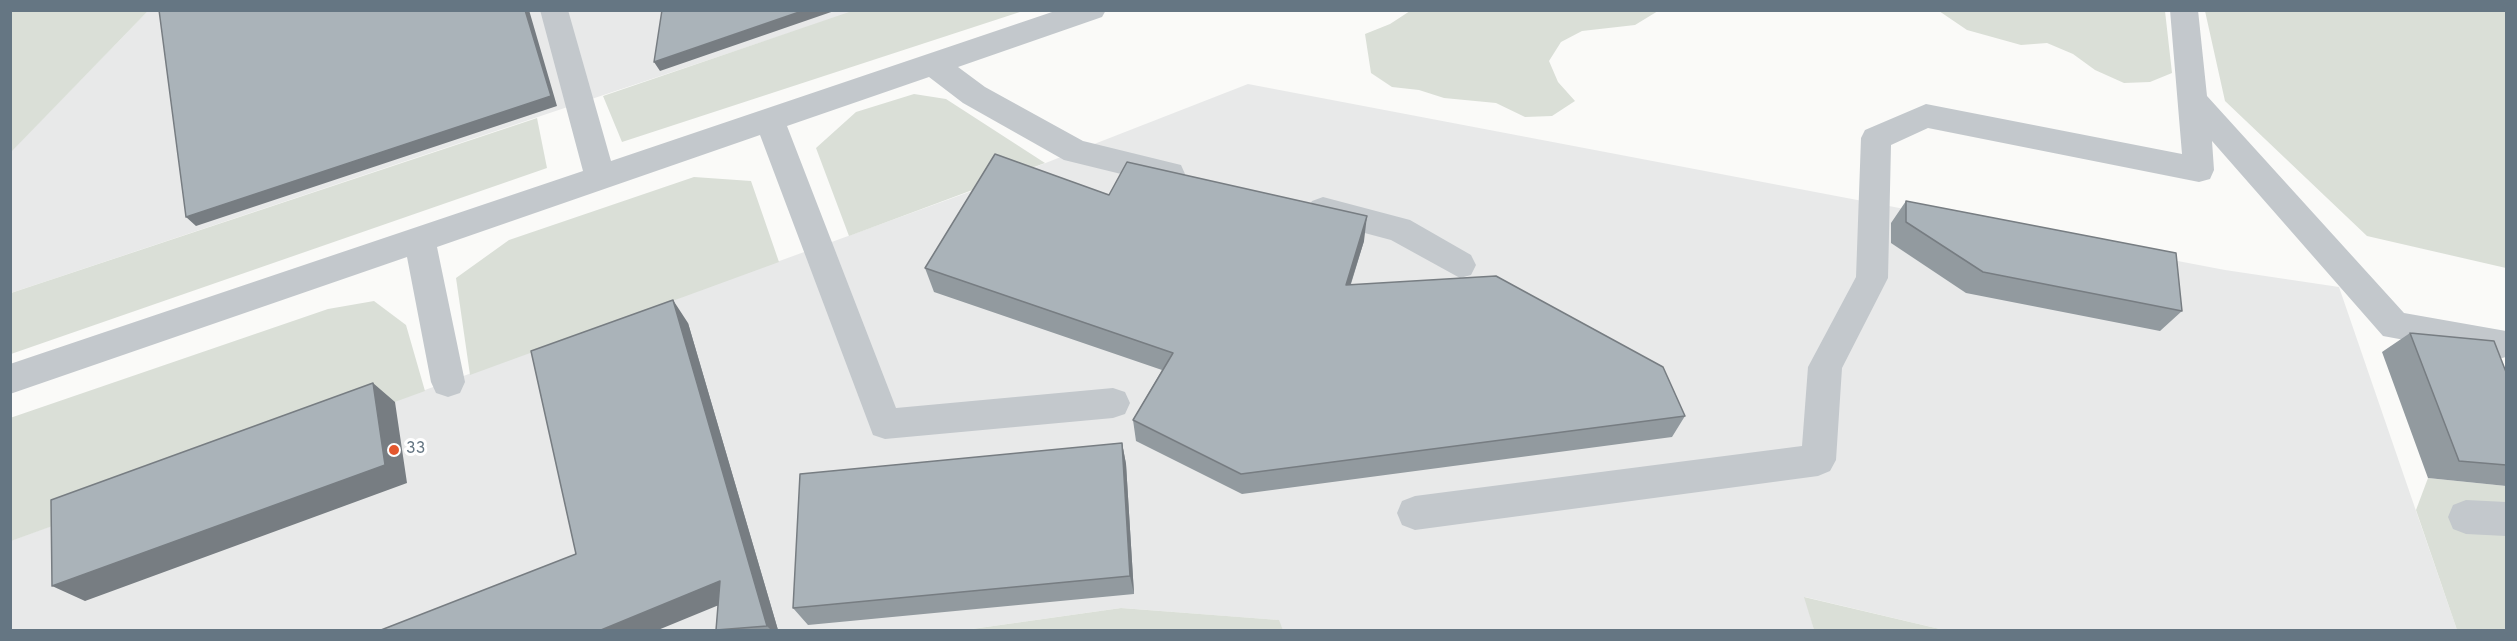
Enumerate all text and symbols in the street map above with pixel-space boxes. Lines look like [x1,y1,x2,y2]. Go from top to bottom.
place label: 33 [406,440,425,460]
marker: 33 [387,443,401,457]

